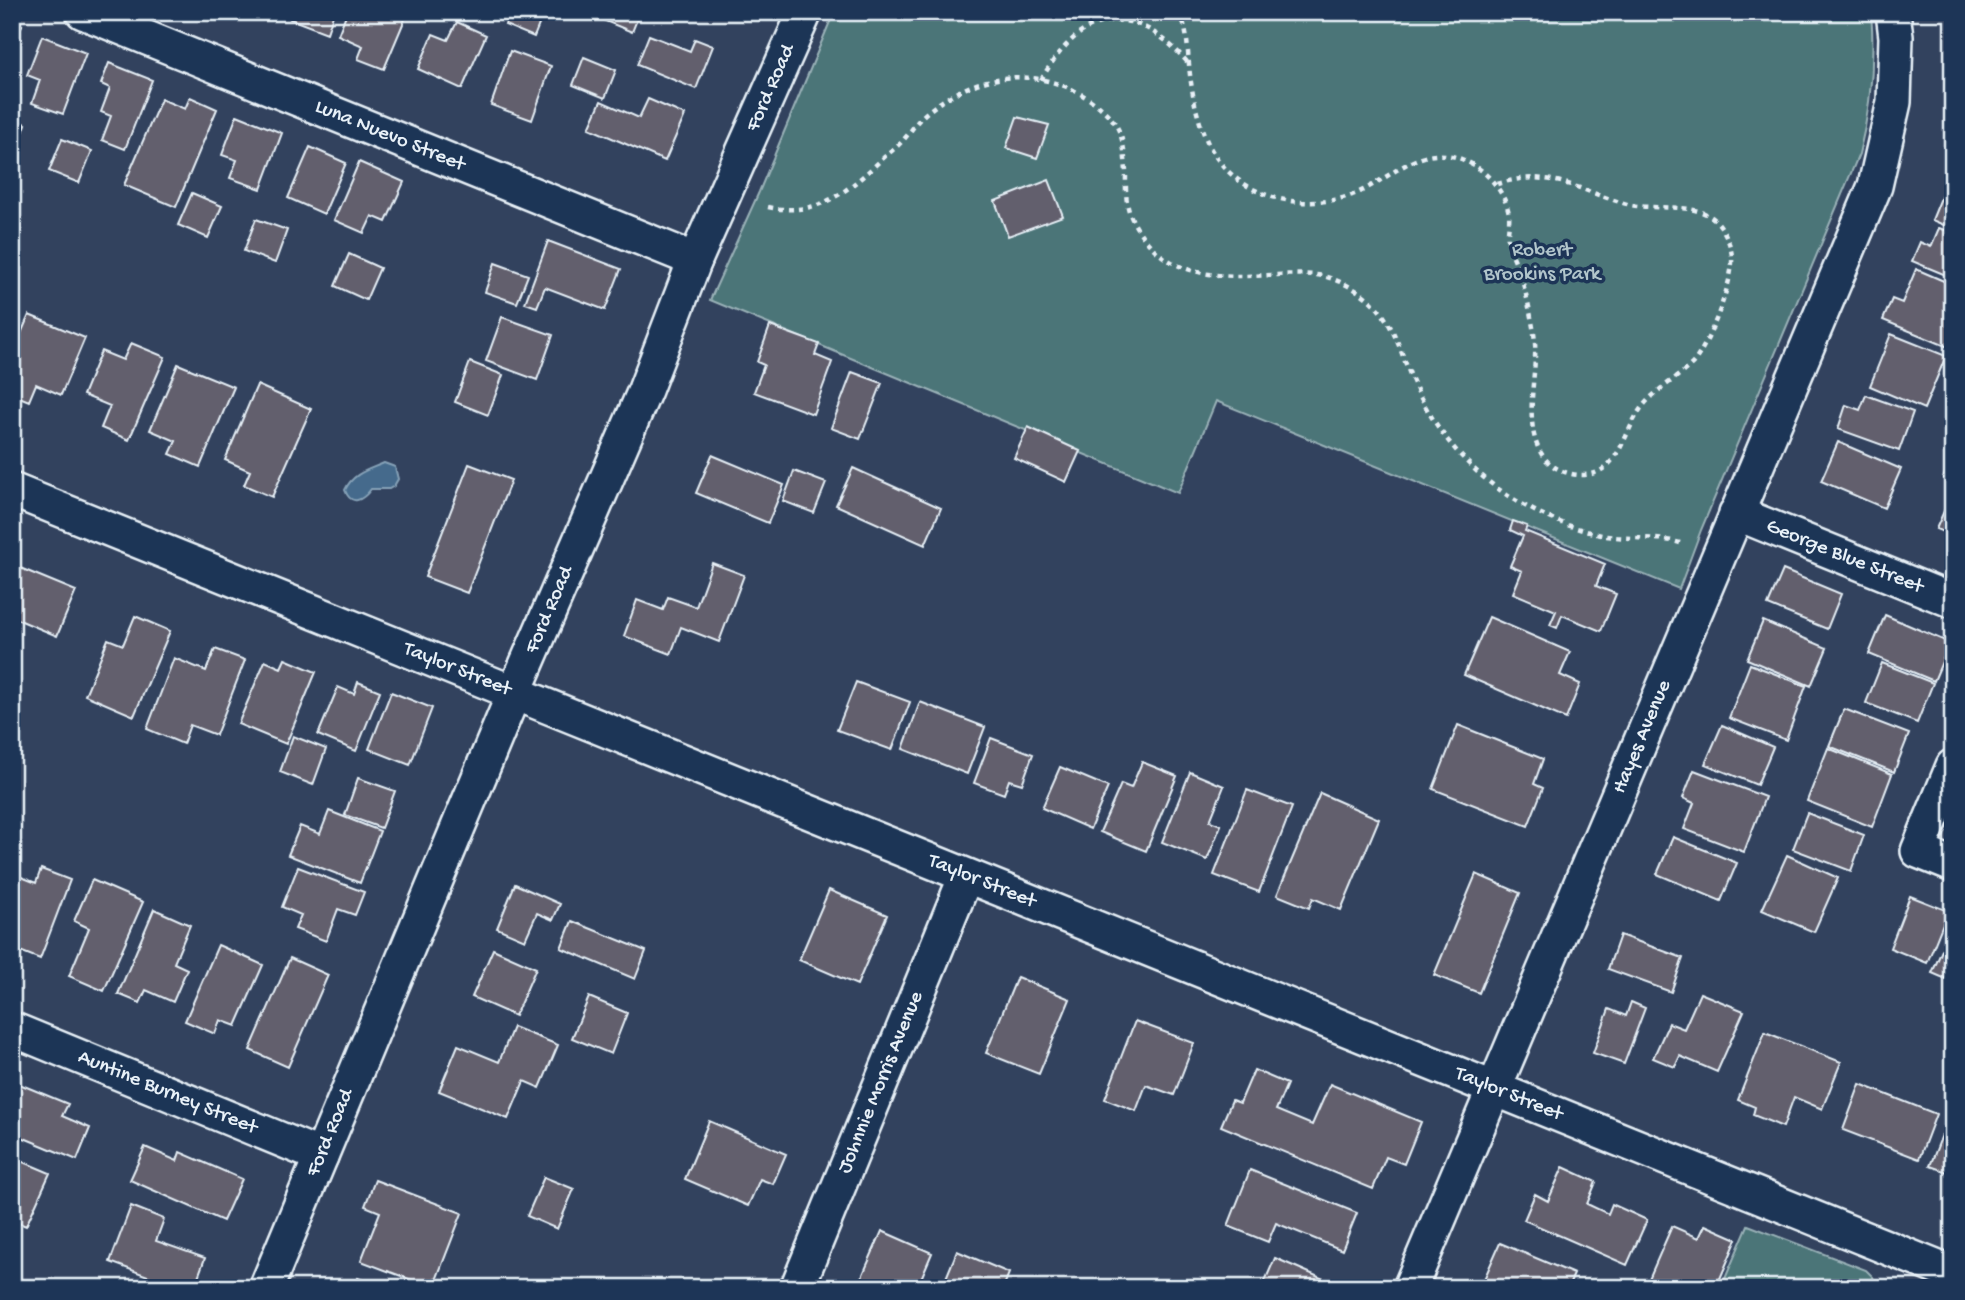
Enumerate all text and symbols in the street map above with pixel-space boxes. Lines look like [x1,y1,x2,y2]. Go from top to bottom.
street label: Ford Road [741,39,802,136]
street label: Luna Nuevo Street [311,95,471,179]
park label: Robert Brookins Park [1483,239,1603,288]
street label: George Blue Street [1762,514,1929,601]
street label: Ford Road [520,561,580,658]
street label: Taylor Street [399,636,517,704]
street label: Hayes Avenue [1607,675,1678,798]
street label: Taylor Street [923,848,1042,916]
street label: Johnnie Morris Avenue [833,987,930,1177]
street label: Auntine Burney Street [74,1045,263,1142]
street label: Taylor Street [1450,1061,1568,1128]
street label: Ford Road [301,1084,361,1181]

